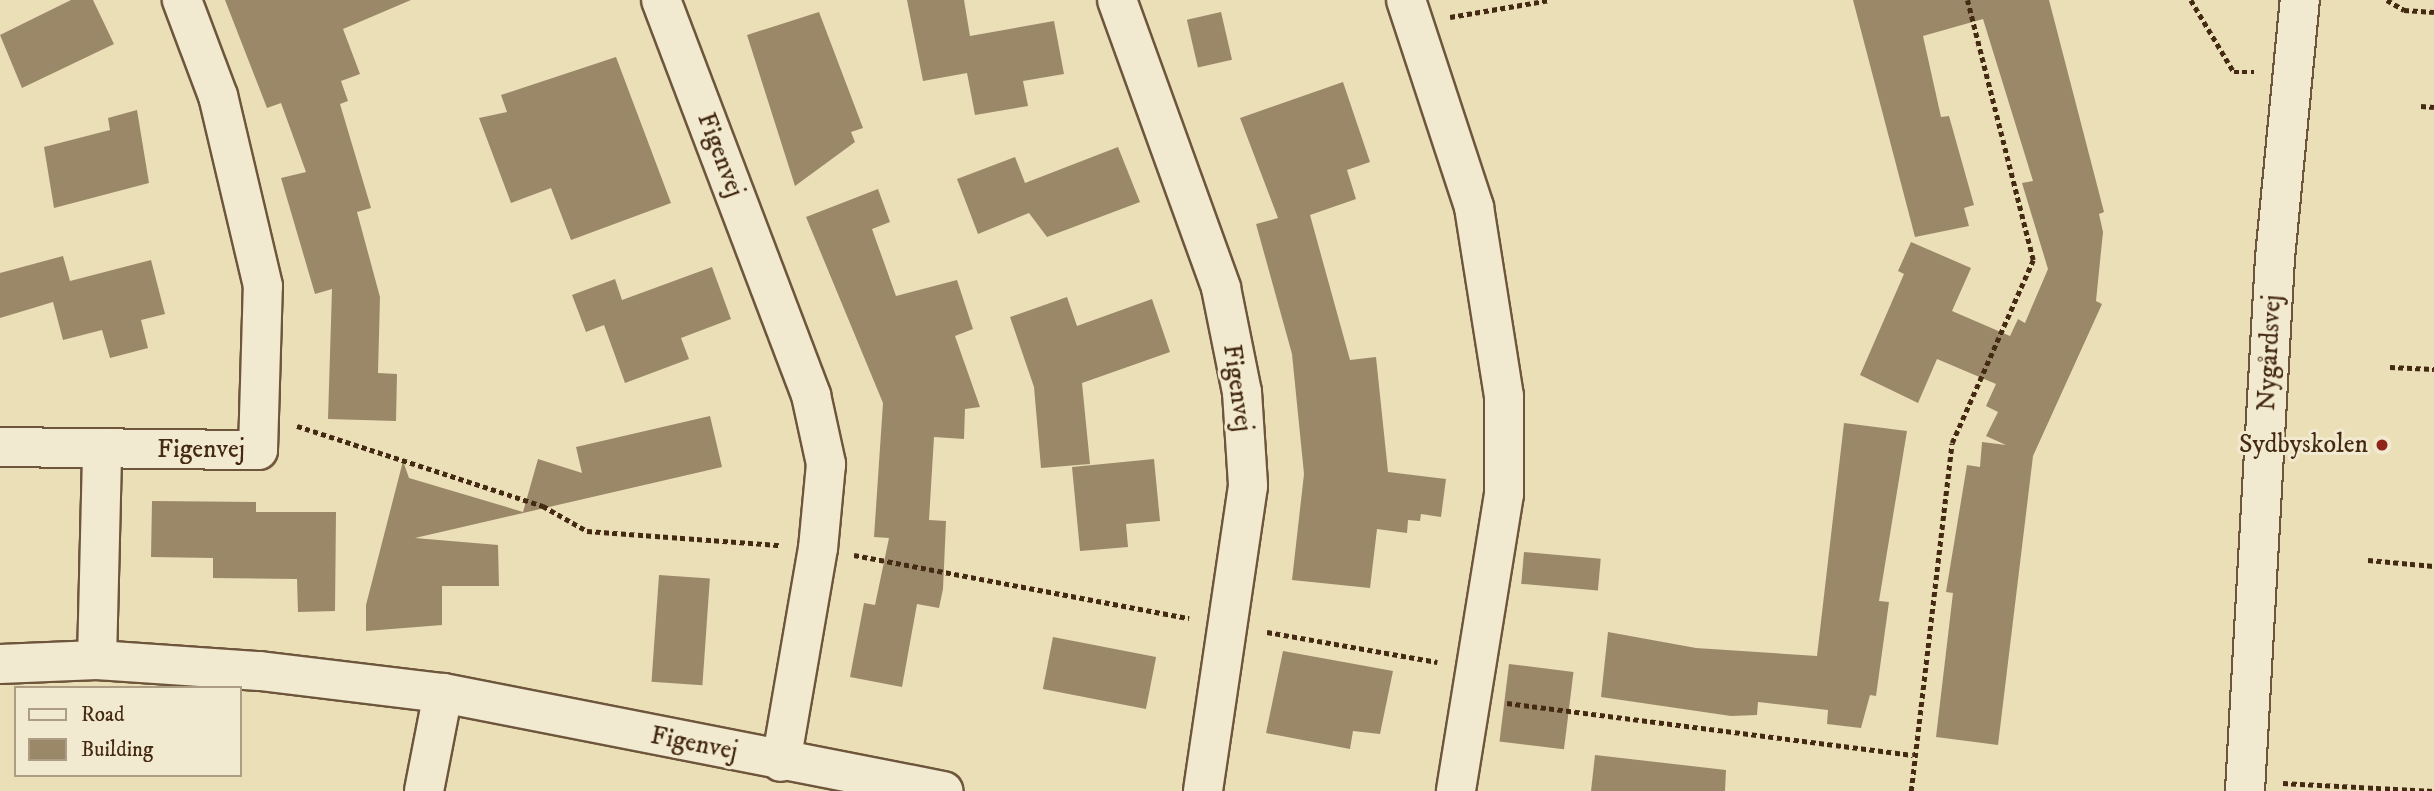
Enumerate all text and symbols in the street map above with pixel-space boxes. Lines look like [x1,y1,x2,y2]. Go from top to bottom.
street label: Figenvej [690,108,750,202]
street label: Nygårdsvej [2251,294,2289,412]
street label: Figenvej [1215,342,1259,434]
place label: Sydbyskolen [2239,429,2368,461]
street label: Figenvej [157,434,245,466]
marker: Sydbyskolen [2374,437,2390,453]
legend [14,686,242,777]
text: Road [81,702,125,728]
street label: Figenvej [648,720,740,768]
text: Building [81,737,153,763]

